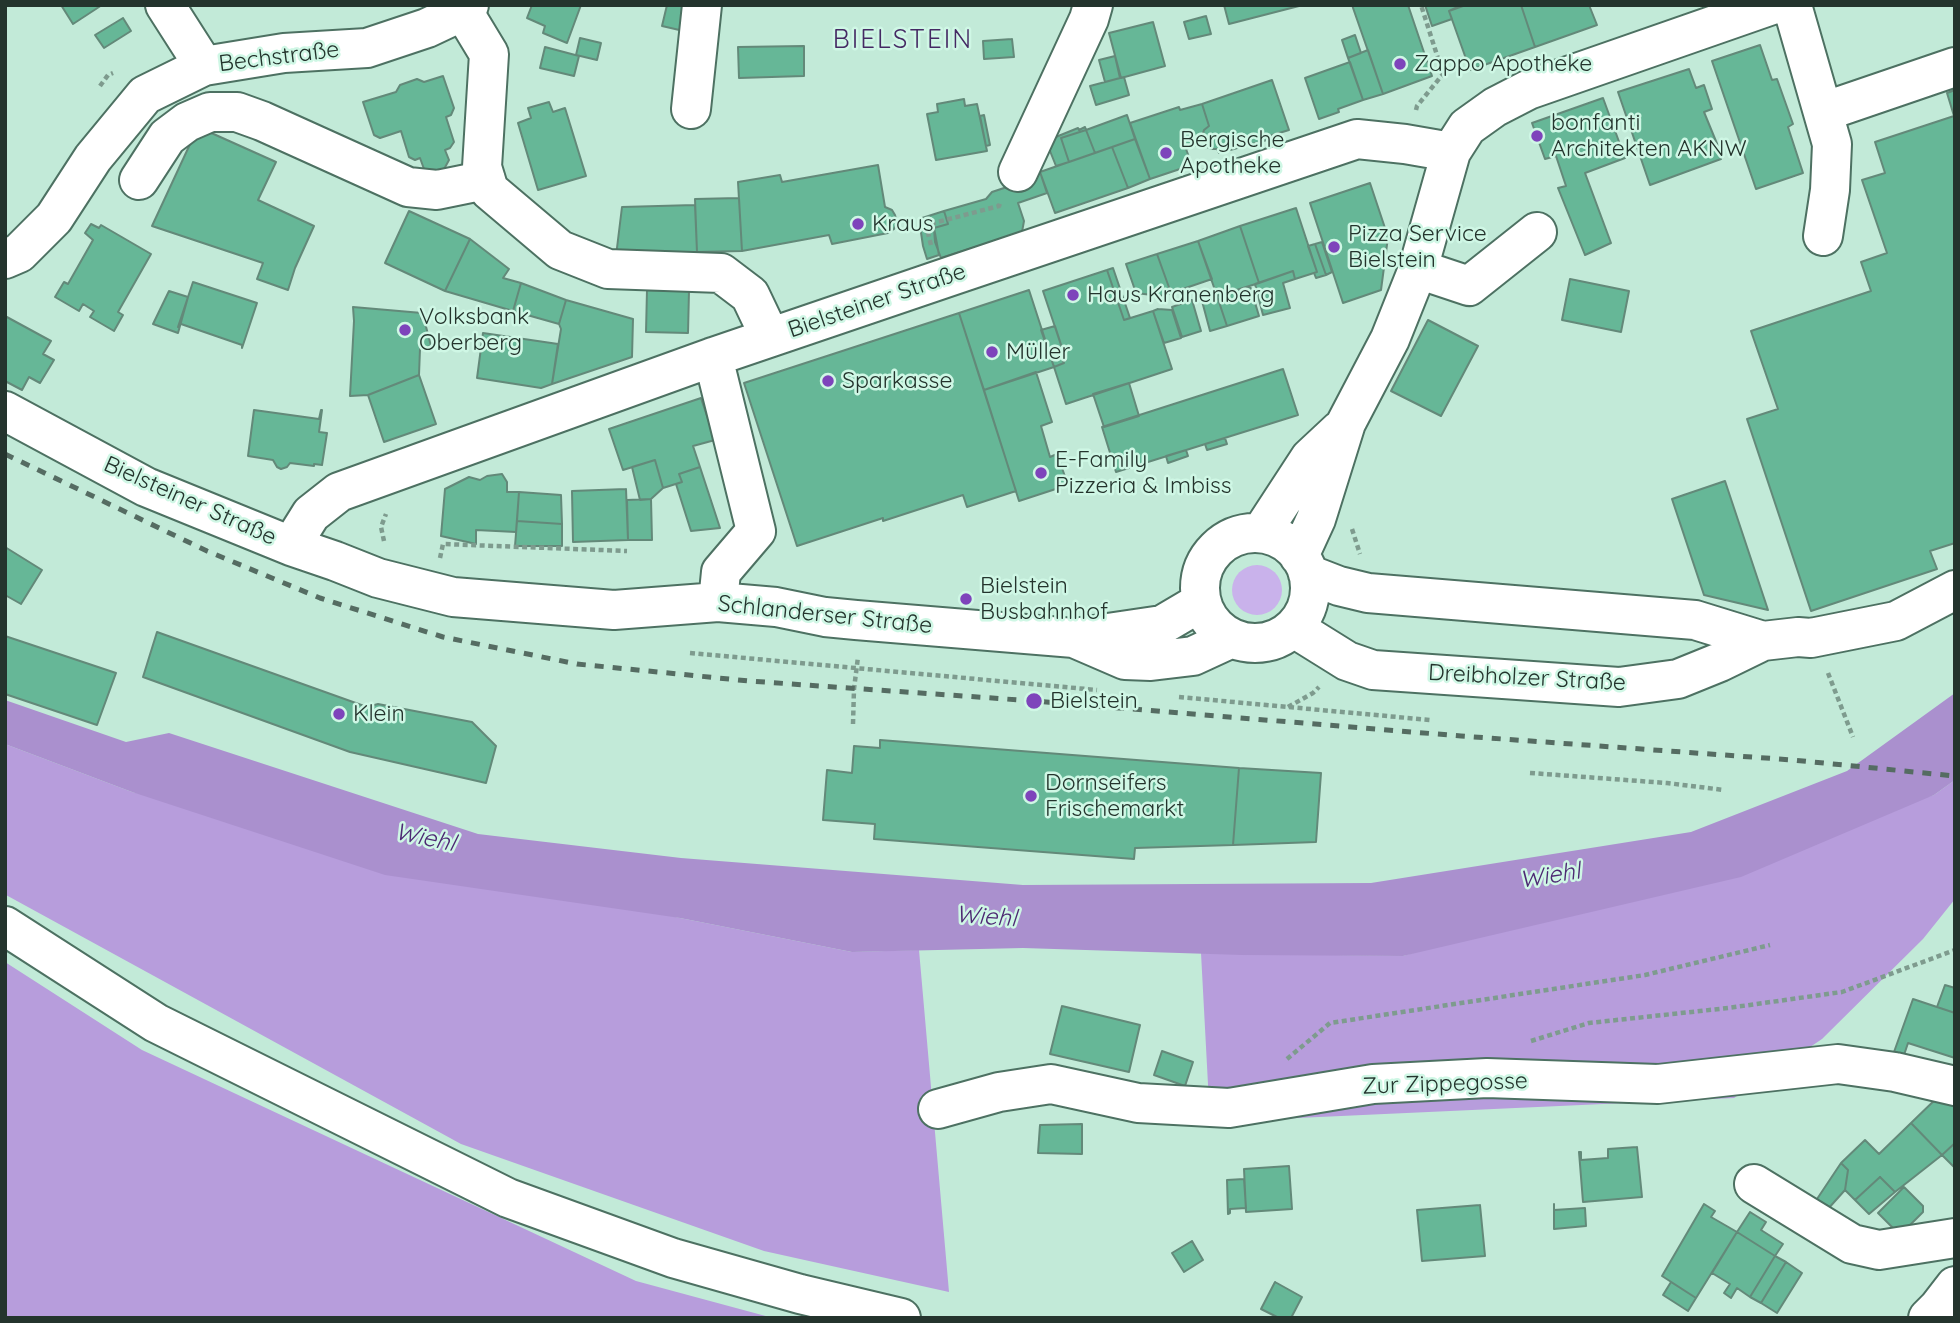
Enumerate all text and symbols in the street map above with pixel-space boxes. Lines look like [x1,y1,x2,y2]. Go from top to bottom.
district label: BIELSTEIN [834,24,972,56]
street label: Bechstraße [217,36,341,78]
place label: Zappo Apotheke [1414,50,1592,78]
marker: Zappo Apotheke [1392,56,1408,72]
place label: bonfanti Architekten AKNW [1551,109,1747,163]
place label: Bergische Apotheke [1180,126,1284,180]
marker: bonfanti Architekten AKNW [1529,128,1545,144]
marker: Bergische Apotheke [1158,145,1174,161]
place label: Kraus [872,210,934,238]
marker: Kraus [850,216,866,232]
place label: Pizza Service Bielstein [1348,220,1487,274]
marker: Pizza Service Bielstein [1326,239,1342,255]
street label: Bielsteiner Straße [784,258,970,344]
place label: Haus Kranenberg [1087,281,1275,309]
marker: Haus Kranenberg [1065,287,1081,303]
place label: Volksbank Oberberg [419,303,529,357]
marker: Volksbank Oberberg [397,322,413,338]
place label: Müller [1006,338,1070,366]
marker: Müller [984,344,1000,360]
place label: Sparkasse [842,367,952,395]
marker: Sparkasse [820,373,836,389]
place label: E-Family Pizzeria & Imbiss [1055,446,1231,500]
street label: Bielsteiner Straße [99,451,281,551]
marker: E-Family Pizzeria & Imbiss [1033,465,1049,481]
place label: Bielstein Busbahnhof [980,572,1108,626]
street label: Schlanderser Straße [716,590,934,640]
marker: Bielstein Busbahnhof [958,591,974,607]
street label: Dreibholzer Straße [1427,659,1627,697]
place label: Bielstein [1050,687,1138,715]
marker: Bielstein [1024,691,1044,711]
place label: Klein [353,700,405,728]
marker: Klein [331,706,347,722]
place label: Dornseifers Frischemarkt [1045,769,1184,823]
marker: Dornseifers Frischemarkt [1023,788,1039,804]
water label: Wiehl [392,818,458,858]
water label: Wiehl [1518,857,1582,895]
water label: Wiehl [955,901,1017,933]
street label: Zur Zippegosse [1362,1067,1528,1101]

